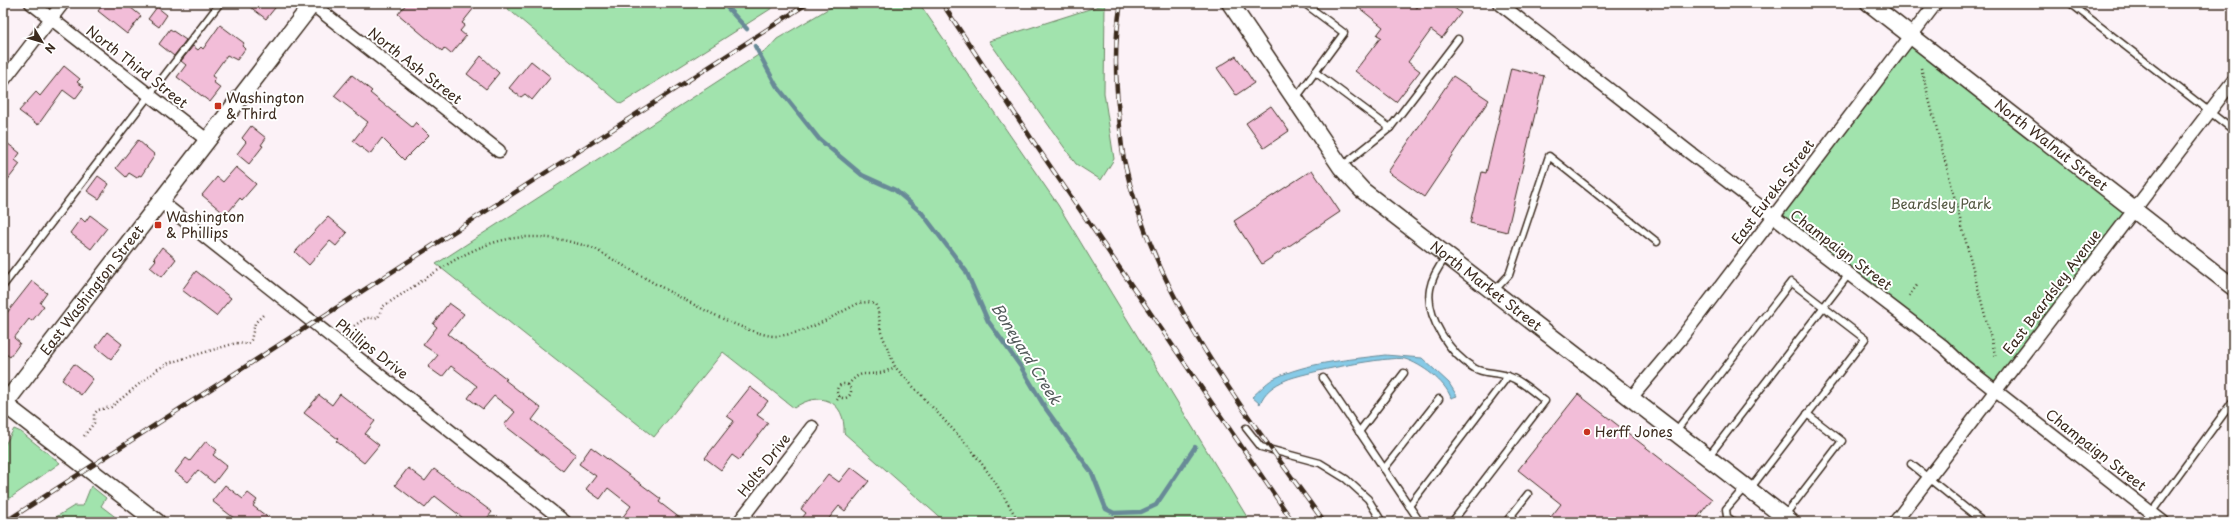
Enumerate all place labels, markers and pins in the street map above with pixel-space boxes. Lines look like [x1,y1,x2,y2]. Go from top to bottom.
place label: Washington & Third [226,87,304,124]
marker: Washington & Third [213,101,223,111]
place label: Washington & Phillips [166,206,244,243]
marker: Washington & Phillips [153,220,163,230]
place label: Herff Jones [1595,421,1673,442]
marker: Herff Jones [1582,427,1592,437]

